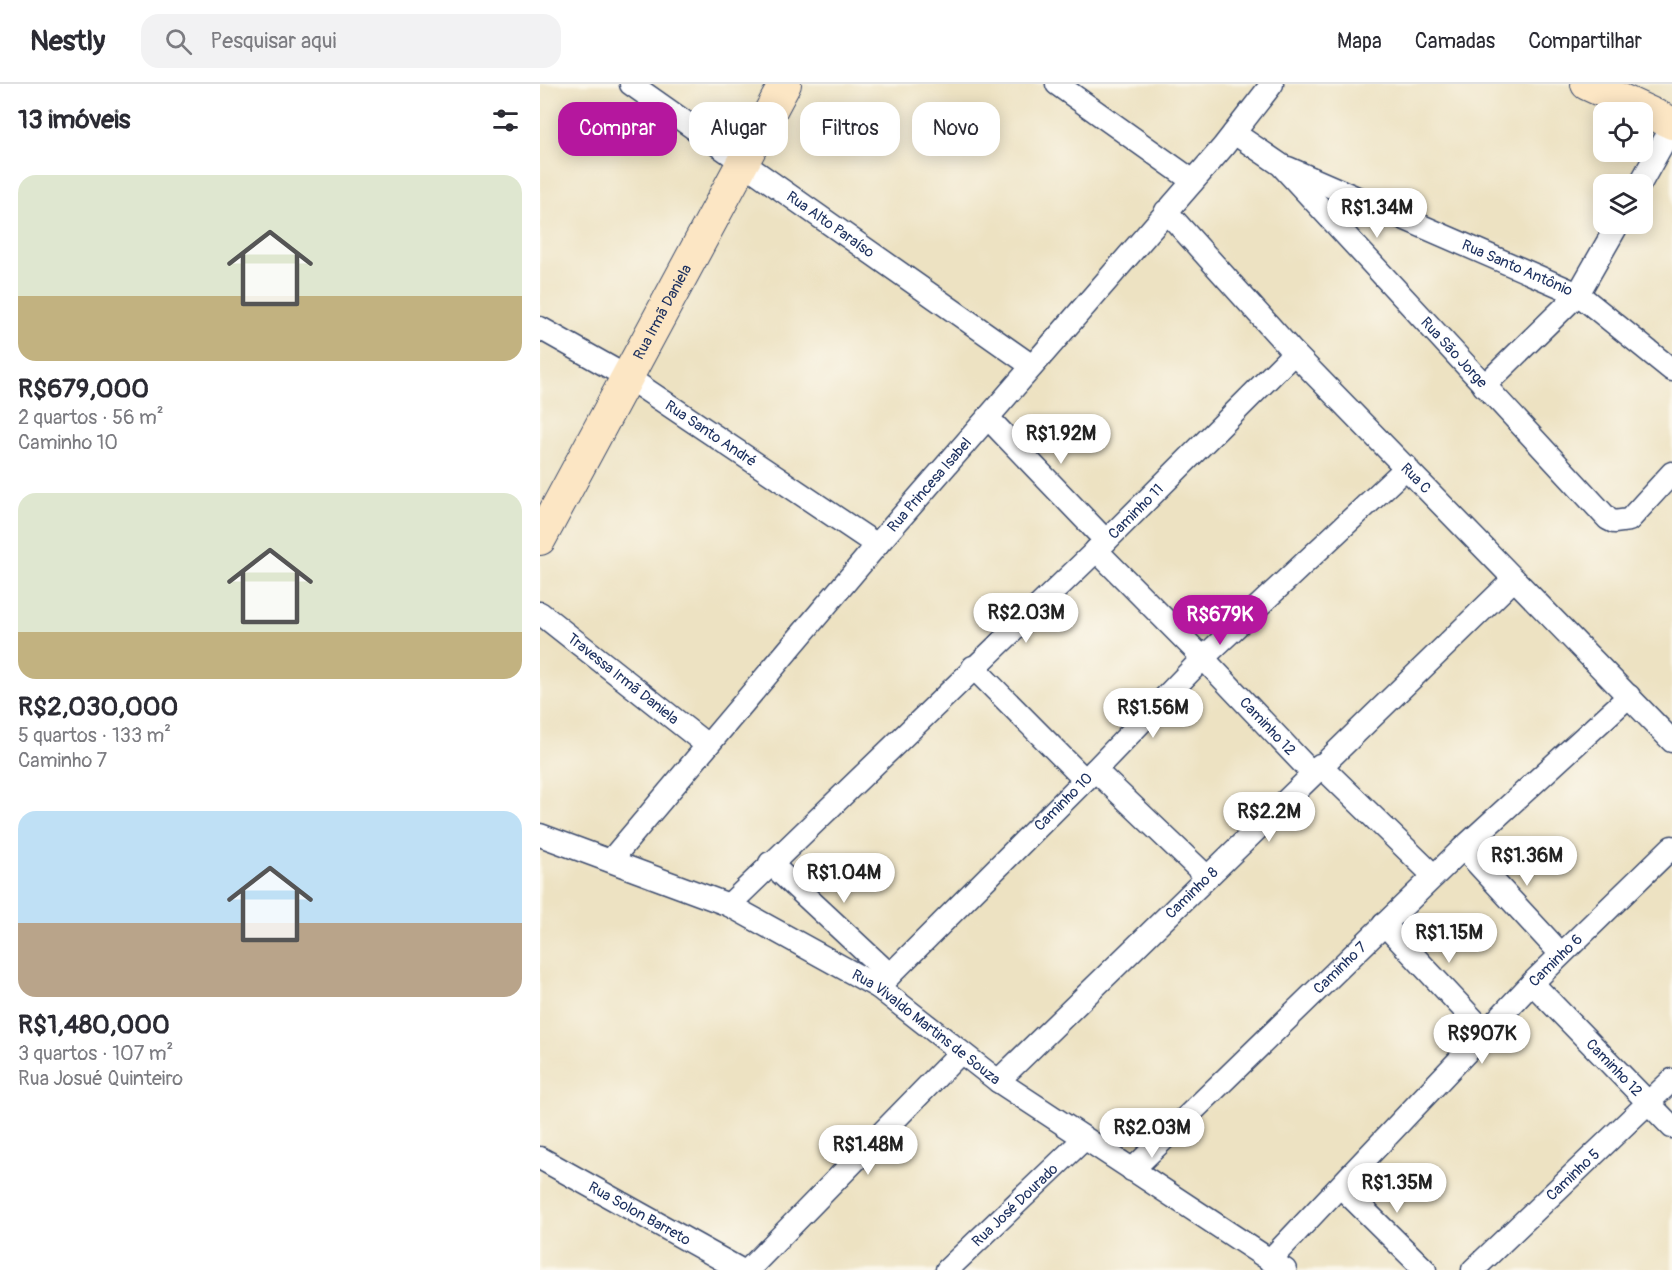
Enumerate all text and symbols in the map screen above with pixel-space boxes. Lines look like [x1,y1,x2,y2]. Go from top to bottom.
search box [141,14,561,68]
text: Nestly [30,24,105,59]
icon: search [162,25,195,58]
text: Pesquisar aqui [210,27,336,55]
text: Mapa [1337,28,1382,55]
text: Camadas [1415,28,1495,55]
text: Compartilhar [1528,28,1642,55]
chip: Comprar [558,102,677,156]
chip: Alugar [689,102,788,156]
chip: Filtros [800,102,900,156]
chip: Novo [912,102,1000,156]
map controls [1593,102,1653,234]
button: locate [1593,102,1653,162]
text: 13 imóveis [18,104,130,136]
icon: filters [489,104,522,137]
button: layers [1593,174,1653,234]
street label: Rua Alto Paraíso [783,187,878,262]
pin: R$1.34M [1322,188,1432,239]
text: R$1.34M [1341,195,1413,220]
icon: home [216,214,324,322]
street label: Rua Santo Antônio [1459,235,1576,300]
street label: Rua Irmã Daniela [629,261,696,363]
street label: Rua São Jorge [1417,313,1492,392]
text: R$679,000 [18,373,149,405]
street label: Rua Santo André [661,396,760,471]
text: 2 quartos · 56 m² [18,405,164,430]
pin: R$1.92M [1006,414,1116,465]
text: R$1.92M [1026,421,1096,446]
text: Caminho 10 [18,430,118,455]
street label: Rua Princesa Isabel [883,434,976,536]
street label: Rua C [1397,459,1435,498]
street label: Caminho 11 [1104,480,1167,543]
icon: home [216,532,324,640]
pin: R$2.03M [971,593,1081,644]
pin: R$679K [1171,595,1269,646]
text: R$2.03M [987,600,1065,625]
text: R$679K [1187,602,1253,627]
street label: Travessa Irmã Daniela [563,629,683,729]
pin: R$1.56M [1098,688,1208,739]
text: R$2,030,000 [18,691,178,723]
street label: Caminho 12 [1236,693,1300,759]
text: R$1.56M [1117,695,1189,720]
text: 5 quartos · 133 m² [18,723,171,748]
text: Caminho 7 [18,748,107,773]
street label: Caminho 10 [1030,768,1097,835]
pin: R$2.2M [1220,792,1318,843]
text: R$2.2M [1237,799,1301,824]
pin: R$1.36M [1472,836,1582,887]
text: R$1.36M [1491,843,1563,868]
icon: home [216,850,324,958]
pin: R$1.04M [789,853,899,904]
text: R$1.04M [807,860,881,885]
street label: Caminho 8 [1161,862,1222,923]
pin: R$1.15M [1394,913,1504,964]
text: R$1.15M [1415,920,1483,945]
street label: Caminho 6 [1525,930,1586,991]
street label: Caminho 7 [1309,938,1371,998]
street label: Rua Vivaldo Martins de Souza [849,965,1004,1089]
text: R$1,480,000 [18,1009,170,1041]
pin: R$907K [1433,1014,1531,1065]
text: R$907K [1447,1021,1517,1046]
street label: Caminho 12 [1582,1035,1647,1100]
text: 3 quartos · 107 m² [18,1041,173,1066]
text: Rua Josué Quinteiro [18,1066,183,1091]
pin: R$2.03M [1097,1108,1207,1159]
text: R$2.03M [1113,1115,1191,1140]
pin: R$1.48M [813,1125,923,1176]
text: R$1.48M [833,1132,903,1157]
street label: Caminho 5 [1542,1145,1604,1205]
street label: Rua José Dourado [968,1159,1062,1251]
pin: R$1.35M [1342,1163,1452,1214]
text: R$1.35M [1361,1170,1433,1195]
street label: Rua Solon Barreto [585,1177,694,1250]

